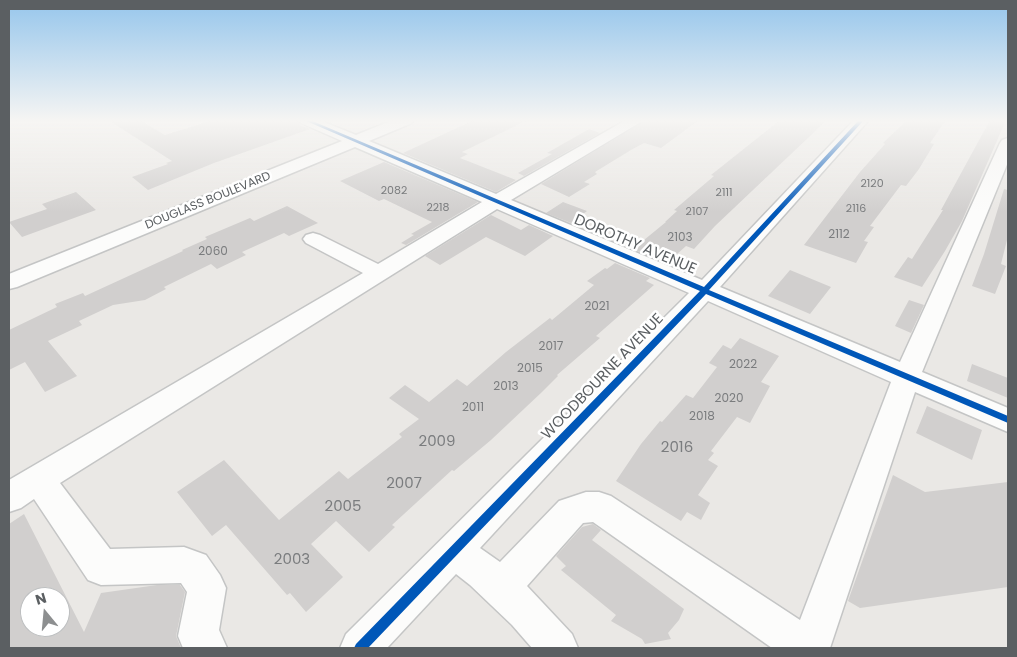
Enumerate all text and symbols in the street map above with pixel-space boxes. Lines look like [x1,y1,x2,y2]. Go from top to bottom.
street label: DOUGLASS BOULEVARD [143,169,273,233]
house number: 2120 [860,177,884,191]
house number: 2082 [381,184,407,198]
house number: 2111 [716,186,732,200]
house number: 2218 [426,201,450,215]
house number: 2116 [846,202,866,216]
house number: 2107 [686,205,708,219]
street label: DOROTHY AVENUE [571,211,699,279]
house number: 2112 [828,228,850,242]
house number: 2103 [667,231,693,245]
house number: 2060 [198,245,228,259]
house number: 2021 [584,300,610,314]
street label: WOODBOURNE AVENUE [538,310,668,444]
house number: 2017 [539,340,563,354]
house number: 2022 [729,358,757,372]
house number: 2015 [517,362,543,376]
house number: 2013 [493,380,519,394]
house number: 2020 [715,392,743,406]
house number: 2011 [462,401,484,415]
house number: 2018 [689,410,715,424]
house number: 2009 [419,433,455,451]
house number: 2016 [661,439,693,457]
house number: 2007 [386,475,422,493]
house number: 2005 [325,498,361,516]
house number: 2003 [274,551,310,569]
north arrow [20,587,70,637]
text: N [33,588,49,610]

